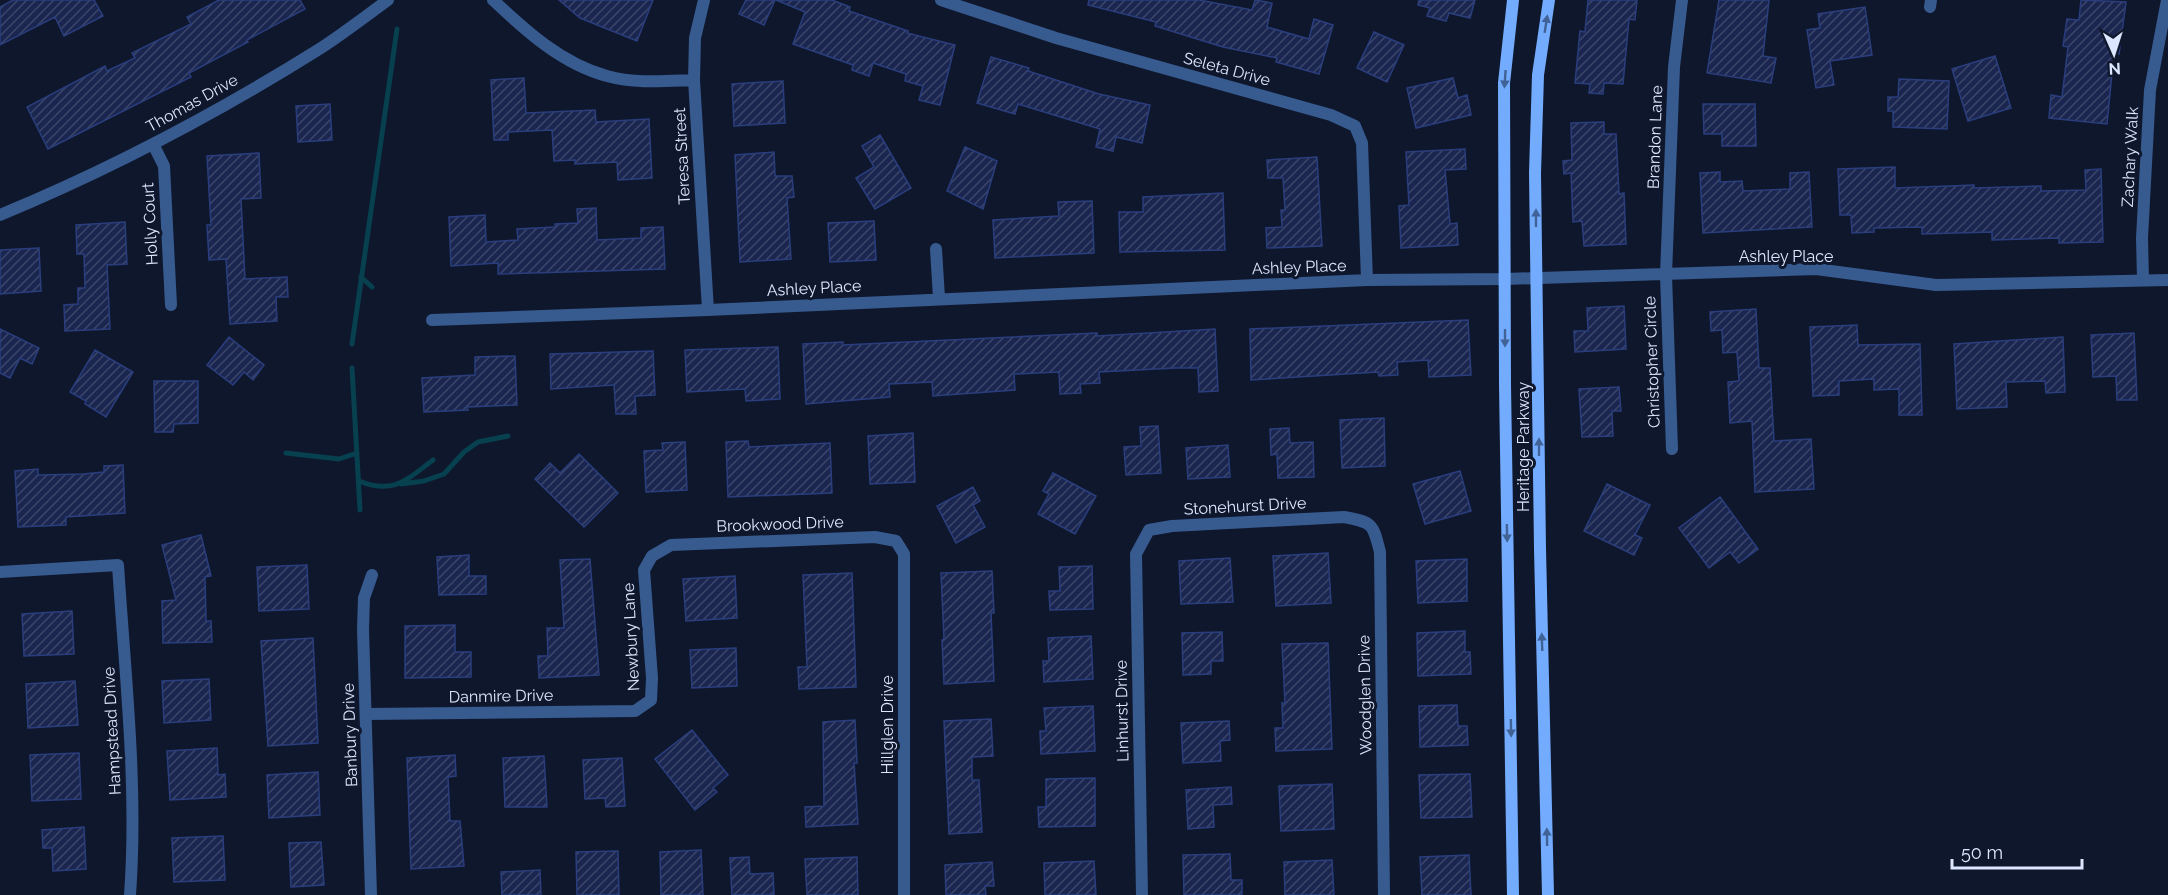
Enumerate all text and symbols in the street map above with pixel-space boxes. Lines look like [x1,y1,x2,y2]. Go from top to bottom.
one-way arrow [1542,15,1551,34]
north arrow [2084,24,2144,84]
street label: Seleta Drive [1182,48,1272,90]
text: N [2108,59,2121,78]
street label: Thomas Drive [143,70,241,136]
one-way arrow [1500,70,1509,89]
street label: Brandon Lane [1644,85,1666,189]
street label: Teresa Street [670,106,694,205]
street label: Zachary Walk [2118,106,2142,208]
street label: Holly Court [138,181,162,266]
one-way arrow [1531,209,1541,228]
street label: Ashley Place [1739,247,1833,266]
street label: Ashley Place [1251,256,1347,278]
street label: Ashley Place [766,276,862,300]
street label: Christopher Circle [1640,296,1664,428]
one-way arrow [1500,328,1510,347]
street label: Heritage Parkway [1514,382,1533,512]
one-way arrow [1534,437,1544,456]
street label: Stonehurst Drive [1183,493,1307,519]
street label: Brookwood Drive [716,512,844,536]
one-way arrow [1503,523,1512,542]
street label: Newbury Lane [619,582,643,692]
one-way arrow [1538,632,1547,651]
street label: Woodglen Drive [1354,635,1376,755]
street label: Linhurst Drive [1112,660,1132,762]
street label: Hampstead Drive [99,666,125,796]
street label: Hillglen Drive [878,675,897,775]
street label: Banbury Drive [339,683,361,787]
street label: Danmire Drive [449,686,553,706]
one-way arrow [1506,718,1515,737]
one-way arrow [1543,827,1552,846]
scale bar [1952,832,2082,870]
text: 50 m [1961,842,2003,863]

